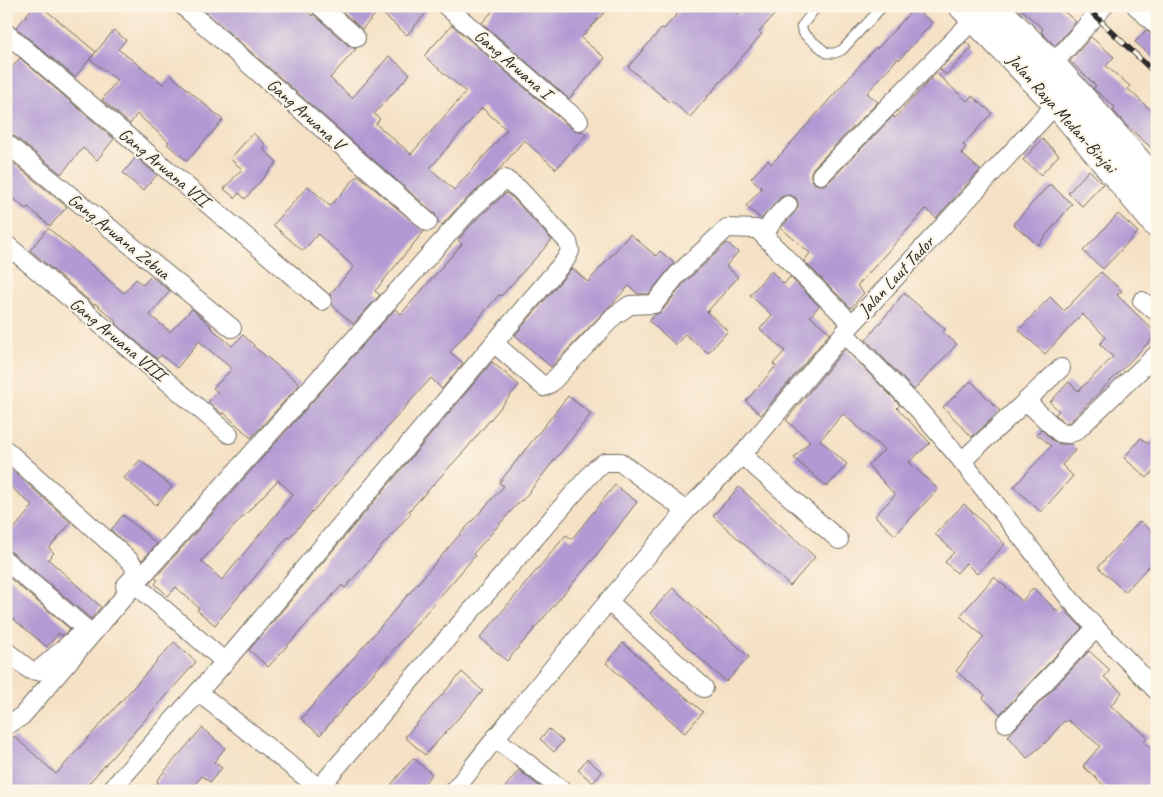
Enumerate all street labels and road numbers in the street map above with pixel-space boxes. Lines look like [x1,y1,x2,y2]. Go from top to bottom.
street label: Gang Arwana I [470,25,559,106]
street label: Jalan Raya Medan-Binjai [1002,48,1123,179]
street label: Gang Arwana V [263,73,352,157]
street label: Gang Arwana VII [114,123,217,214]
street label: Gang Arwana Zebua [64,188,176,285]
street label: Jalan Laut Tador [853,230,940,321]
street label: Gang Arwana VIII [65,292,173,388]

